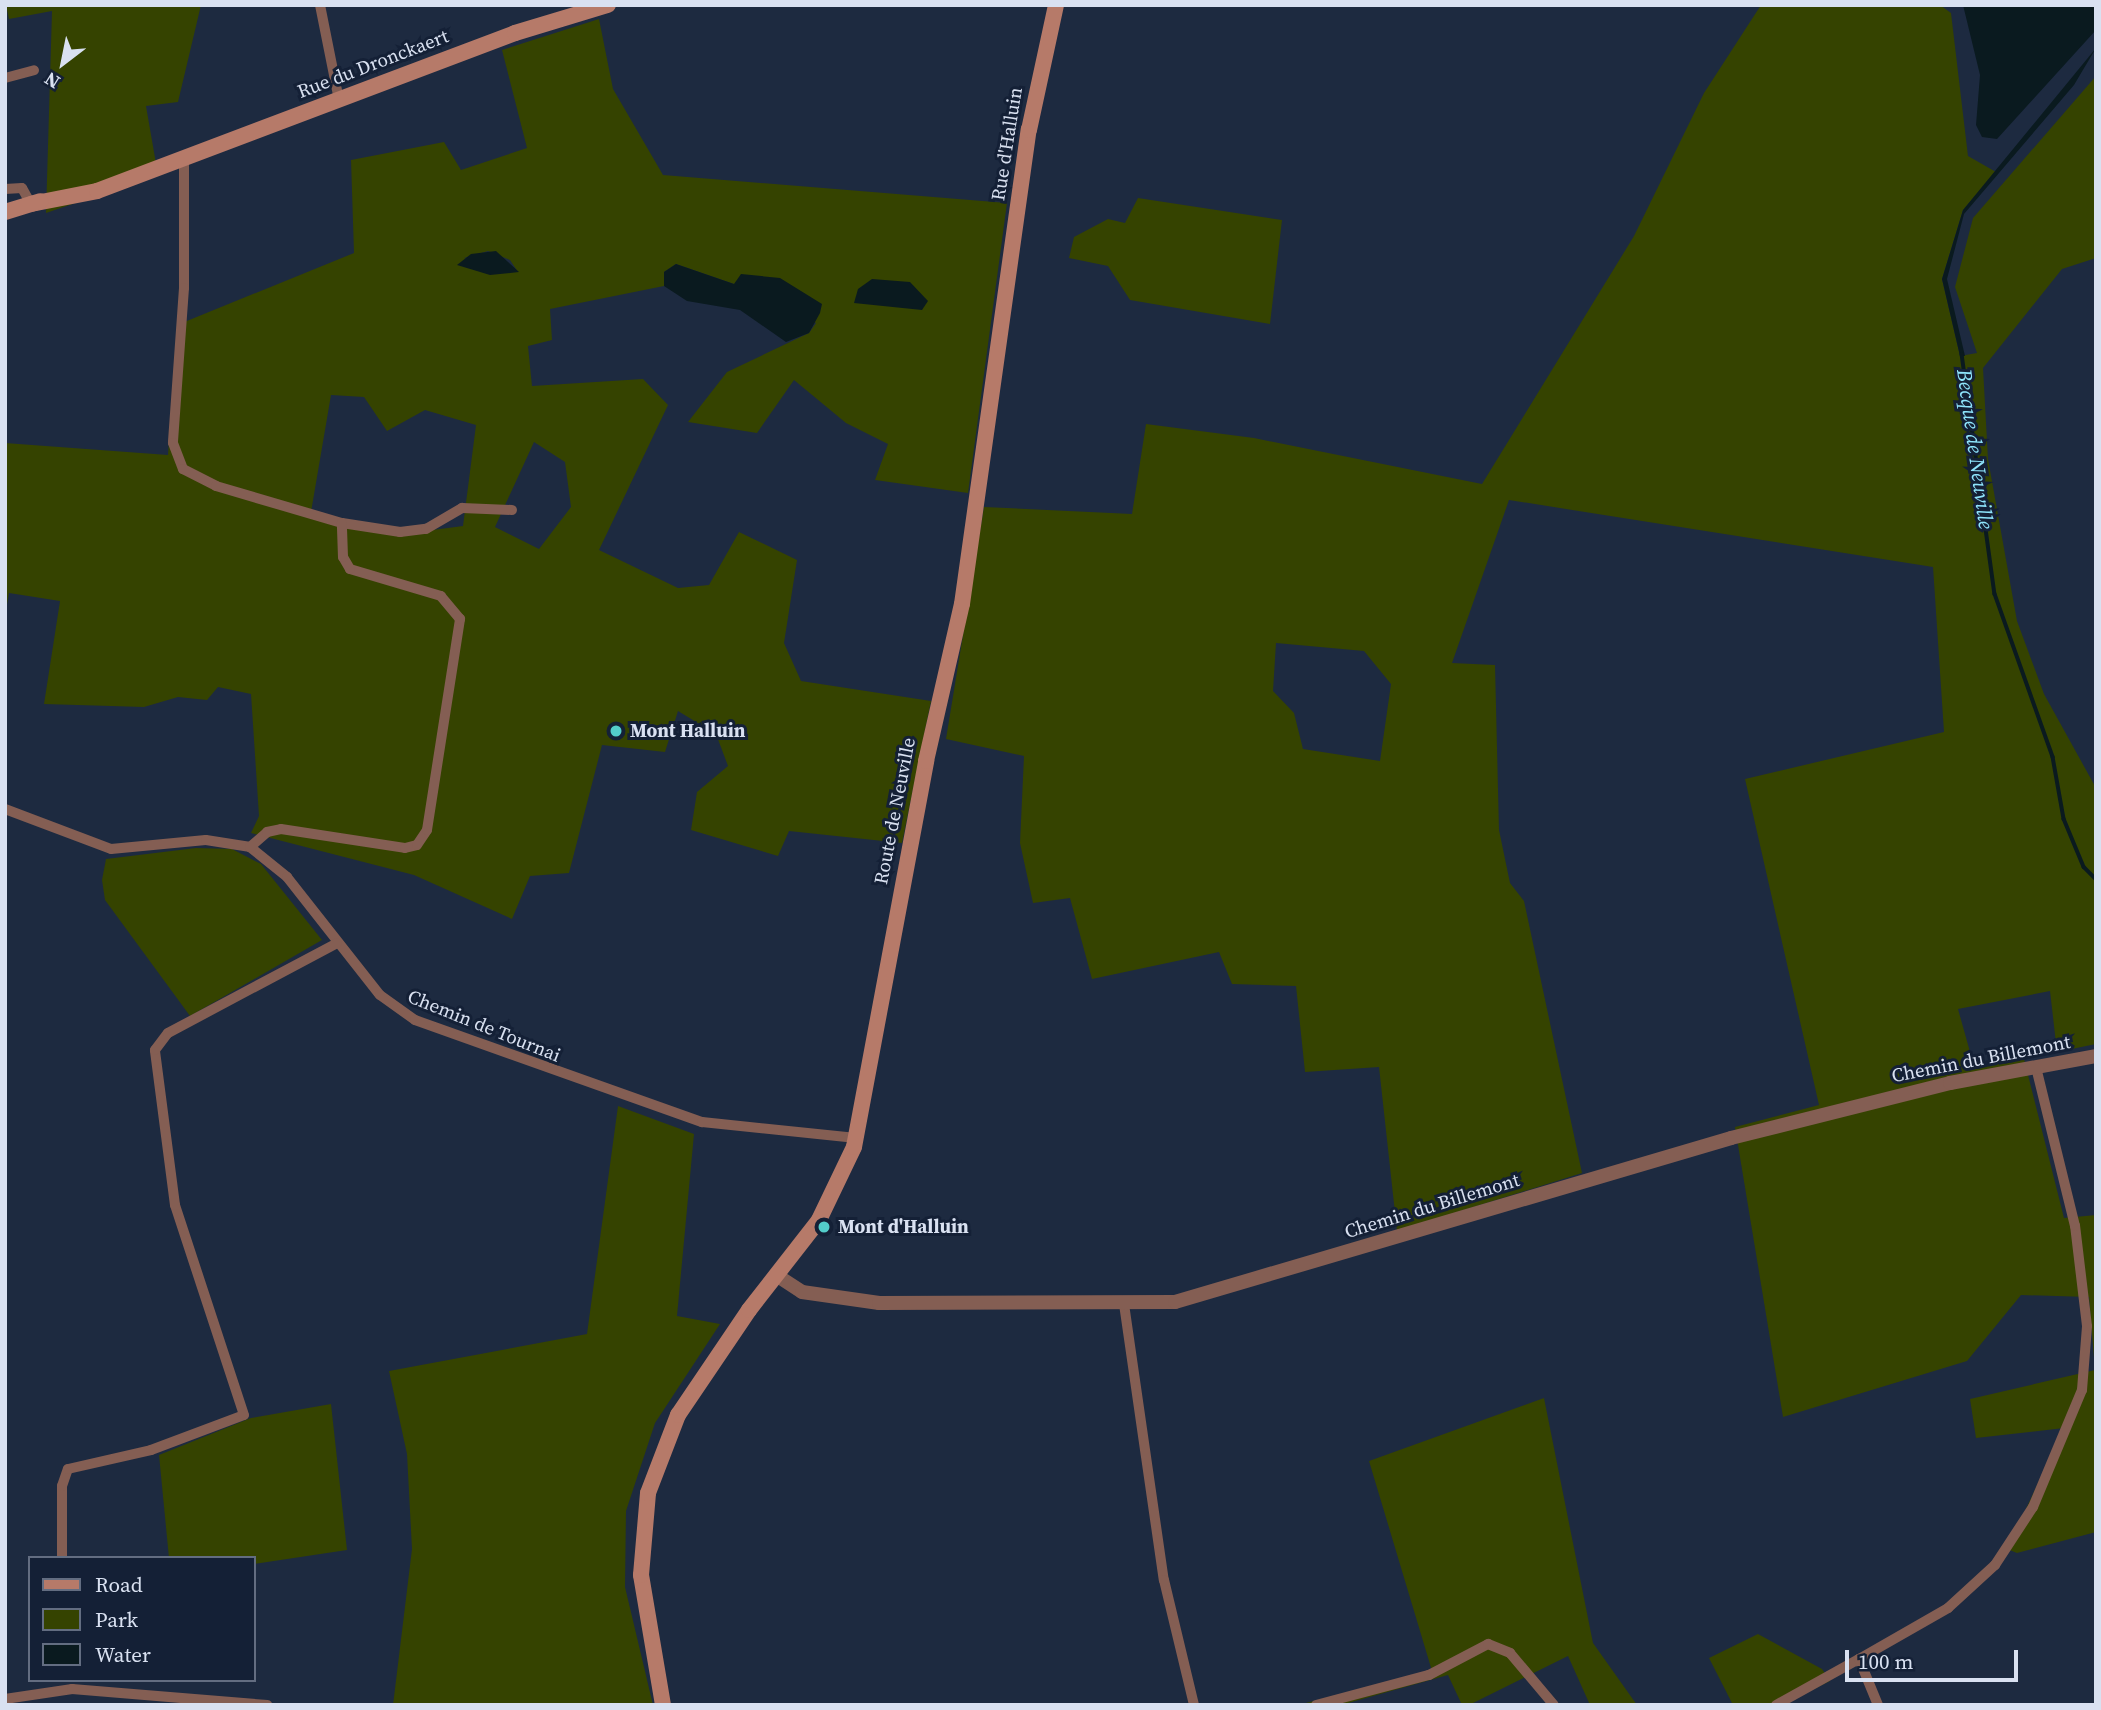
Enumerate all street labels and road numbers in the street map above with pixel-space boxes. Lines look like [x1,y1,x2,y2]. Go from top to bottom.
street label: Rue du Dronckaert [294,25,452,103]
street label: Rue d'Halluin [987,86,1027,202]
street label: Route de Neuville [870,736,920,886]
street label: Chemin de Tournai [404,985,564,1067]
street label: Chemin du Billemont [1890,1030,2072,1088]
street label: Chemin du Billemont [1342,1169,1522,1243]

